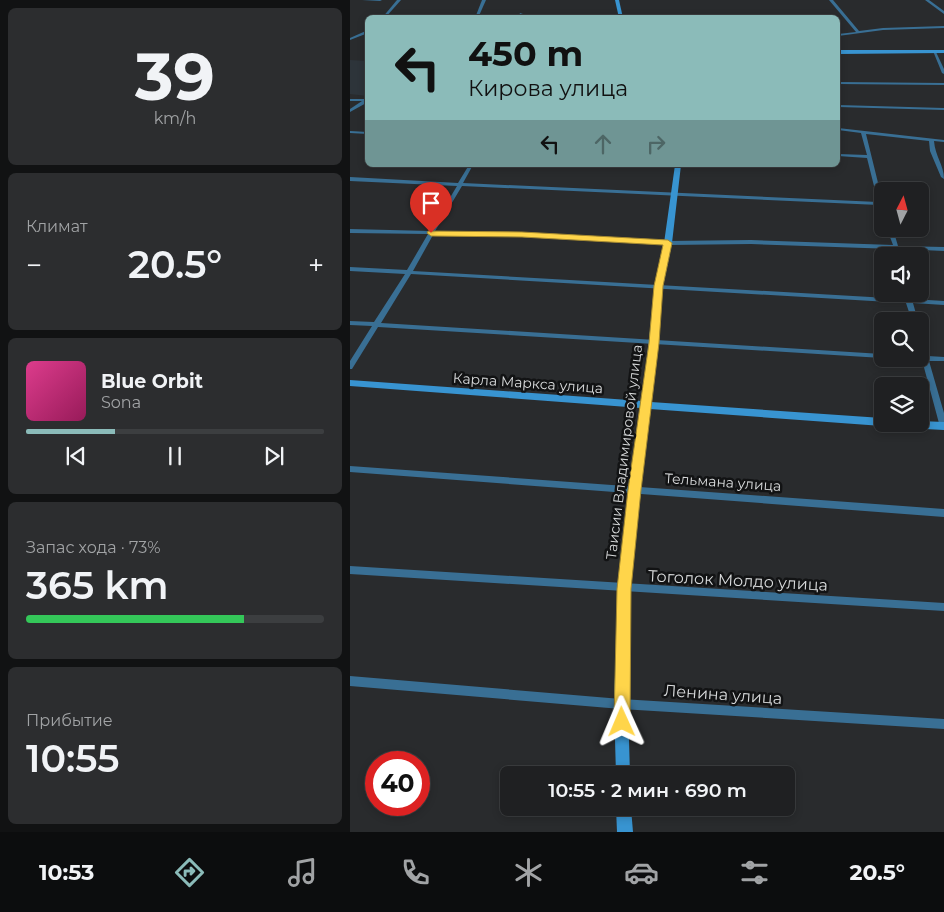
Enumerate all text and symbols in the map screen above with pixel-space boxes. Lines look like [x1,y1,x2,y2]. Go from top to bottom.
text: 450 m [468,32,583,75]
icon: left [385,35,450,100]
text: 39 [135,37,215,116]
text: Кирова улица [468,75,628,102]
text: km/h [154,109,196,128]
icon: left [536,130,564,158]
icon: ahead [589,130,617,158]
icon: right [642,130,670,158]
pin [410,182,452,233]
north arrow [874,182,929,238]
map controls [874,182,929,432]
icon: arrive [417,189,445,217]
text: Климат [26,217,88,236]
text: 20.5° [128,241,222,288]
button: sound [874,247,929,302]
text: − [26,248,42,282]
text: + [308,248,324,282]
button: search [874,312,929,367]
street label: Таисии Владимировой улица [602,344,646,560]
street label: Карла Маркса улица [452,369,604,397]
text: Blue Orbit [101,370,203,393]
button: layers [874,377,929,432]
text: Sona [101,393,141,412]
icon: previous [62,442,90,470]
icon: pause [161,442,189,470]
icon: next [260,442,288,470]
street label: Тельмана улица [664,469,782,495]
text: Запас хода · 73% [26,538,160,557]
text: 365 km [26,562,169,609]
street label: Тоголок Молдо улица [647,566,828,595]
street label: Ленина улица [663,681,783,708]
position arrow [595,695,647,747]
text: Прибытие [26,711,113,730]
text: 10:55 [26,735,120,782]
speed limit sign: 40 [365,751,430,816]
text: 10:55 · 2 мин · 690 m [548,779,747,802]
icon: directions [172,855,207,890]
icon: music [285,855,320,890]
icon: phone [398,855,433,890]
icon: climate [511,855,546,890]
icon: car [624,855,659,890]
icon: filters [737,855,772,890]
text: 10:53 [39,859,94,886]
text: 20.5° [849,859,905,886]

